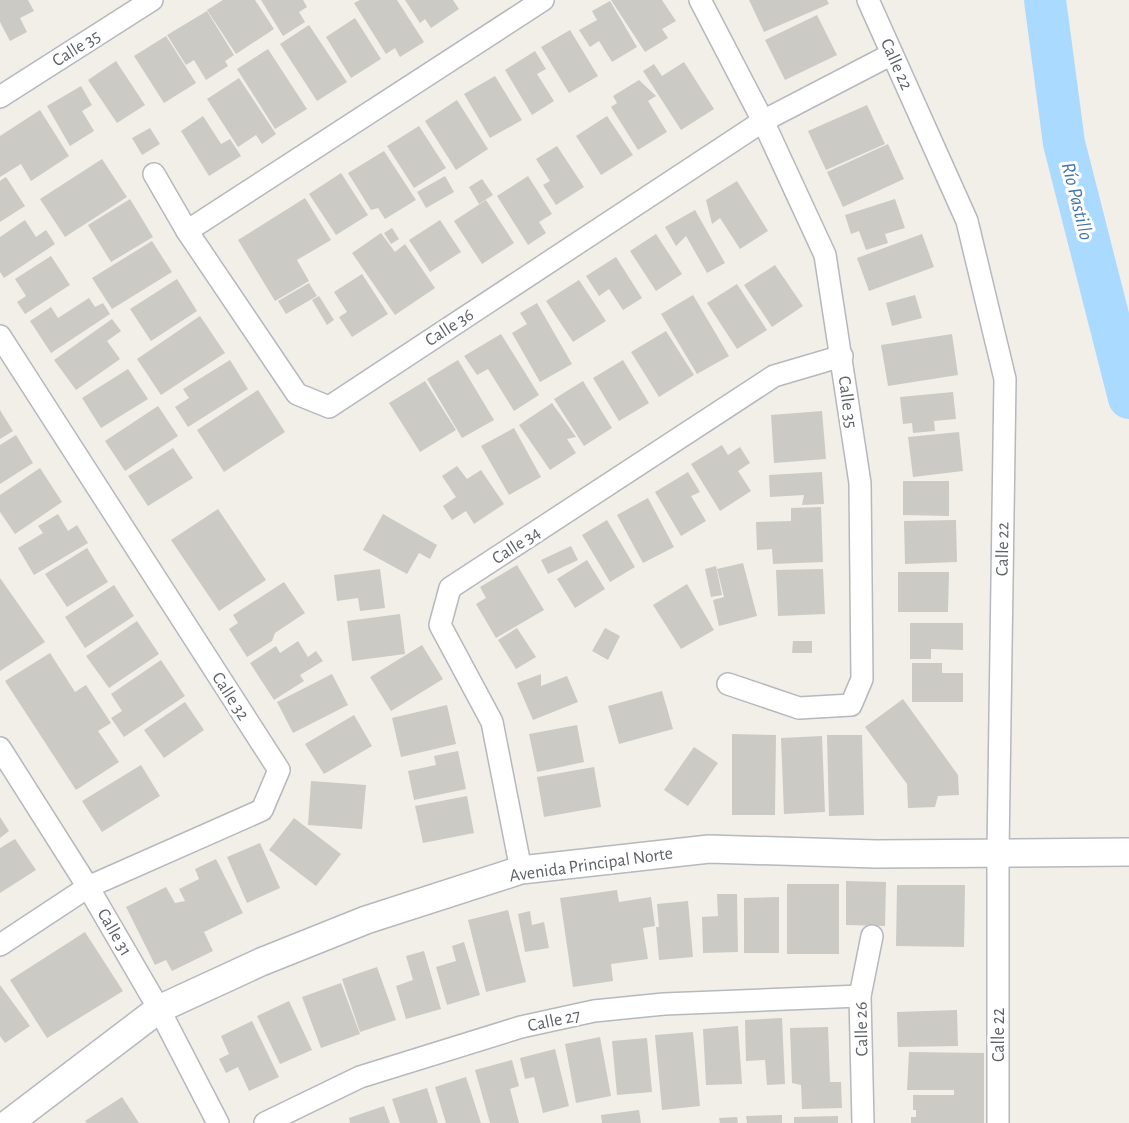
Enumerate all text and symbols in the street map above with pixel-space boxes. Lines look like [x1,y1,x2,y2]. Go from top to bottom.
street label: Calle 35 [49,27,104,70]
street label: Calle 22 [877,36,915,93]
water label: Río Pastillo [1058,160,1096,242]
street label: Calle 36 [422,306,477,350]
street label: Calle 35 [834,375,860,430]
street label: Calle 22 [994,522,1012,576]
street label: Calle 34 [489,523,544,568]
street label: Calle 32 [208,669,252,724]
street label: Avenida Principal Norte [508,845,674,885]
street label: Calle 31 [93,906,135,959]
street label: Calle 26 [853,1002,871,1056]
street label: Calle 27 [526,1007,582,1035]
street label: Calle 22 [990,1008,1008,1062]

